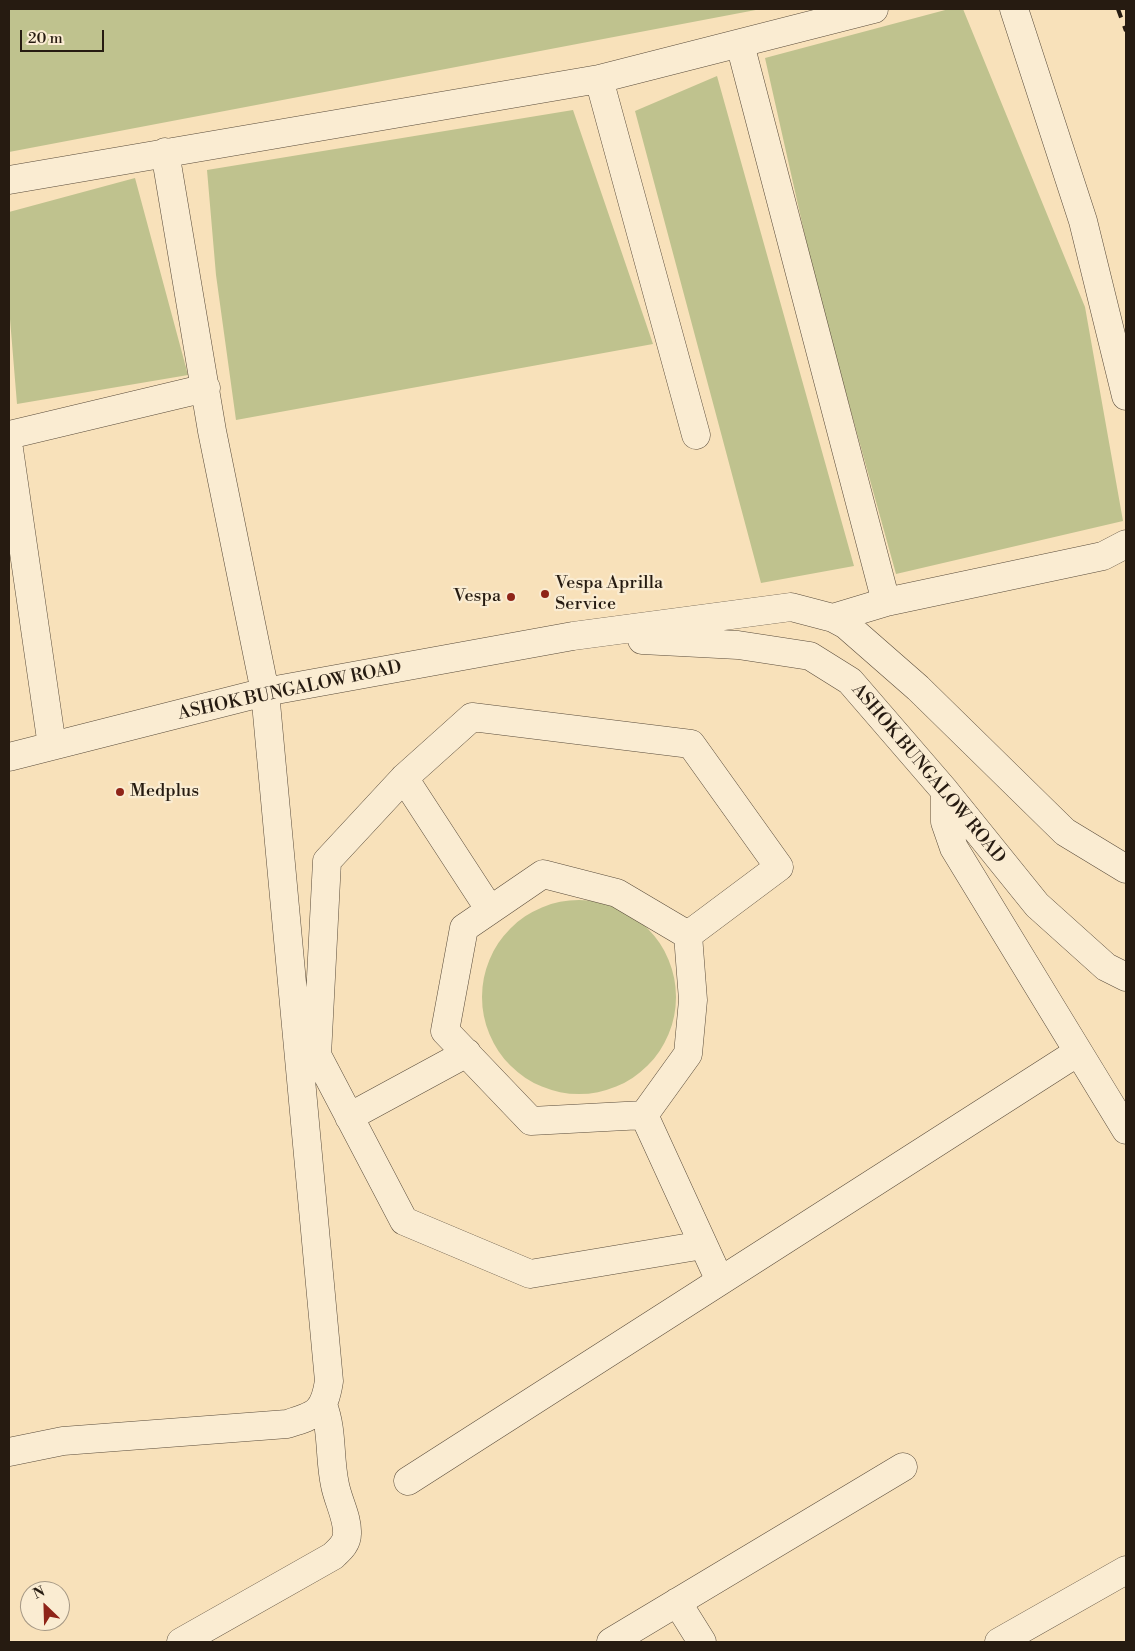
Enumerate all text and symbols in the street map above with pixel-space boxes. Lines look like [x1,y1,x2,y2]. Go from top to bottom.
scale bar [22,20,106,52]
text: 20 m [28,29,63,48]
place label: Vespa Aprilla Service [555,573,663,616]
place label: Vespa [453,586,501,608]
marker: Vespa Aprilla Service [539,588,551,600]
marker: Vespa [505,591,517,603]
street label: ASHOK BUNGALOW ROAD [176,657,404,725]
street label: ASHOK BUNGALOW ROAD [846,680,1010,868]
place label: Medplus [130,781,199,803]
marker: Medplus [114,786,126,798]
north arrow [20,1581,70,1631]
text: N [31,1583,48,1604]

